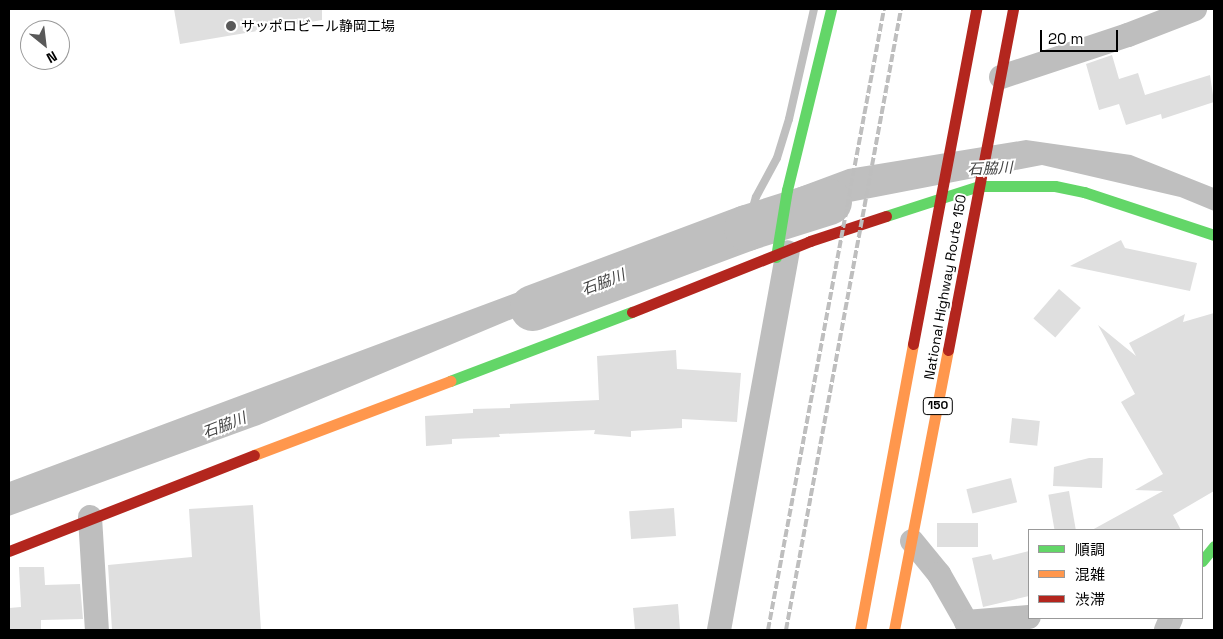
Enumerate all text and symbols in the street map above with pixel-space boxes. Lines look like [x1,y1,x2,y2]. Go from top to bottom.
place label: サッポロビール静岡工場 [241,18,395,34]
north arrow [20,20,70,70]
marker: サッポロビール静岡工場 [225,20,237,32]
scale bar [1043,20,1120,52]
text: 20 m [1048,29,1083,48]
text: N [43,47,60,67]
water label: 石脇川 [967,158,1013,178]
street label: National Highway Route 150 [920,193,970,381]
water label: 石脇川 [579,266,627,298]
road number: 150 [922,396,954,416]
water label: 石脇川 [200,409,248,441]
legend [1028,529,1203,619]
text: 順調 [1075,540,1105,559]
text: 混雑 [1075,565,1105,584]
text: 渋滞 [1075,590,1105,609]

